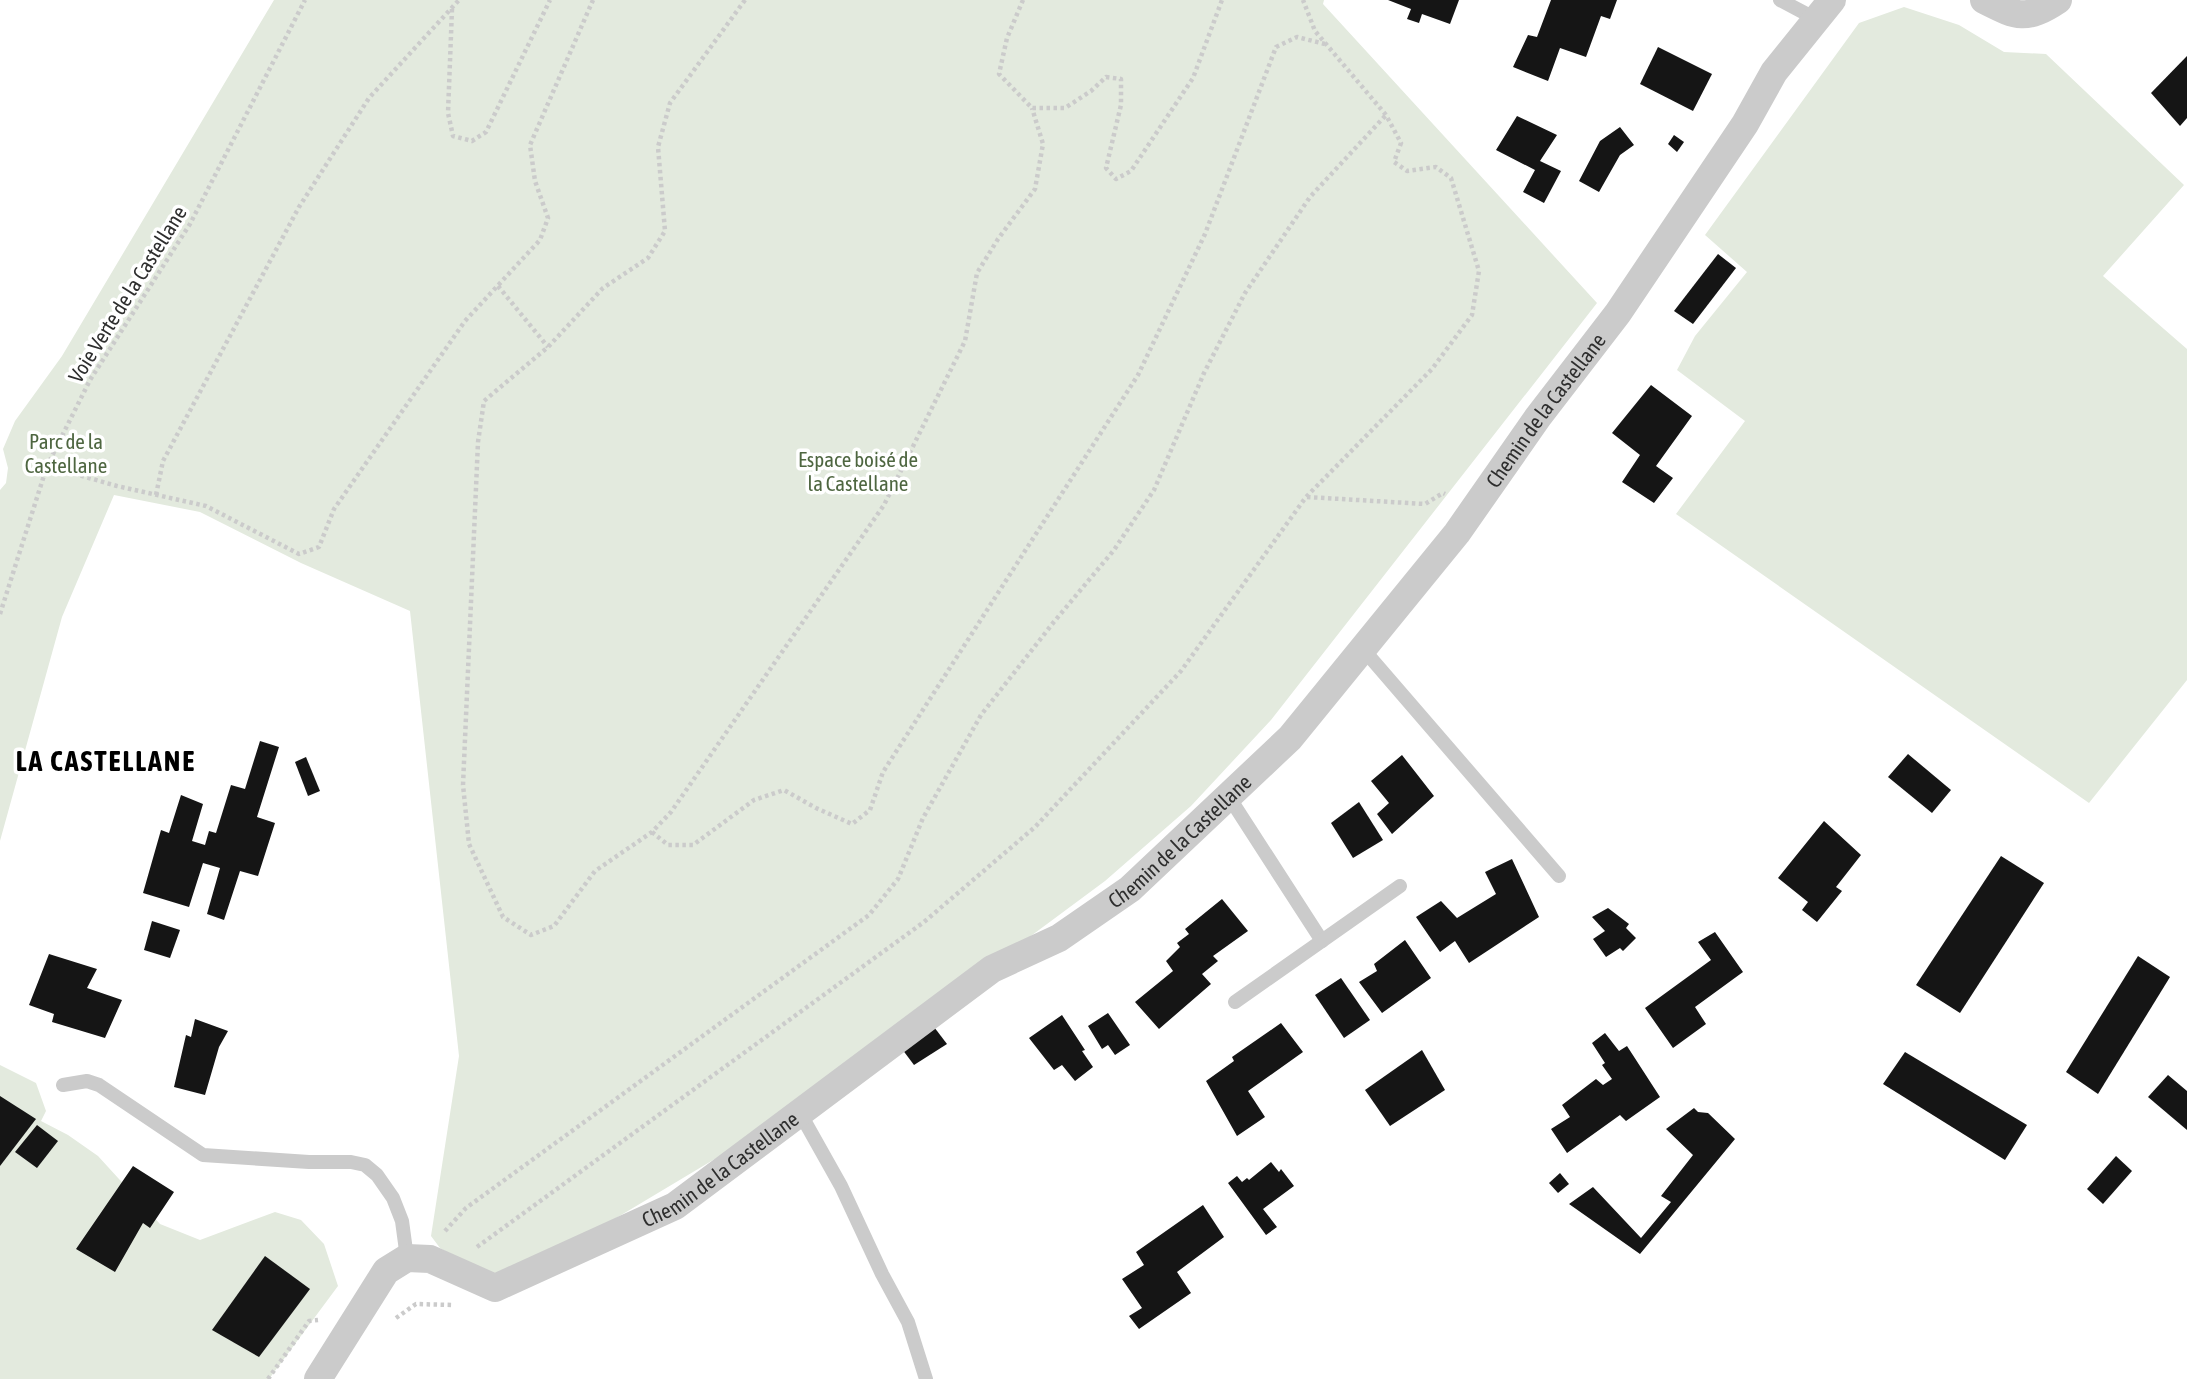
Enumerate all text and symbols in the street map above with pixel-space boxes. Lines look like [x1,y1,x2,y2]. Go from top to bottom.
street label: Voie Verte de la Castellane [63,201,191,387]
street label: Chemin de la Castellane [1481,328,1610,492]
park label: Parc de la Castellane [25,429,107,477]
park label: Espace boisé de la Castellane [798,447,918,495]
district label: LA CASTELLANE [16,745,196,777]
street label: Chemin de la Castellane [1103,769,1256,913]
street label: Chemin de la Castellane [638,1106,803,1231]

